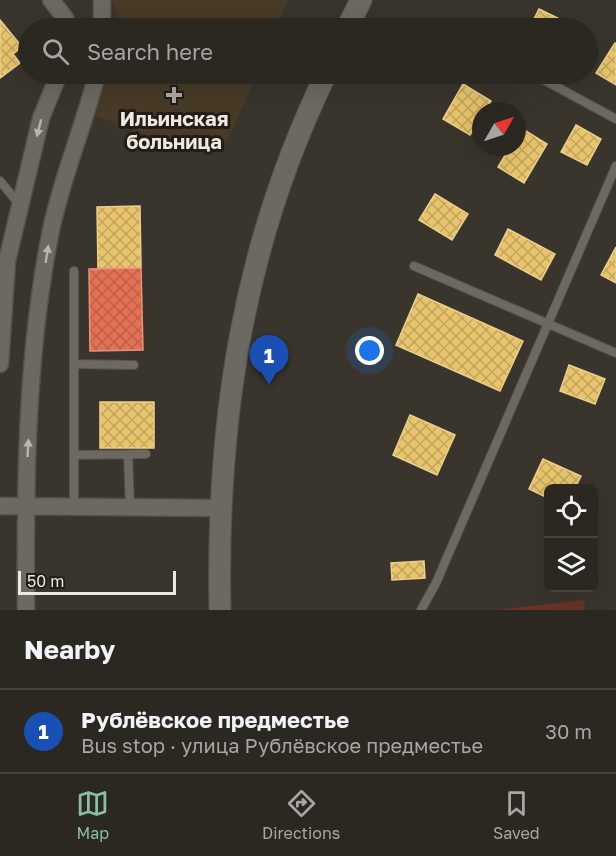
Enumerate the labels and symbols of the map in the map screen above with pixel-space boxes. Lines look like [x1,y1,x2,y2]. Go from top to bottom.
marker: Ильинская больница [165,86,183,104]
north arrow [472,102,526,156]
place label: Ильинская больница [120,106,228,153]
one-way arrow [33,119,43,138]
one-way arrow [43,244,52,263]
pin: 1 [250,336,288,385]
your location [355,336,384,365]
one-way arrow [23,438,32,457]
scale bar [18,568,176,596]

